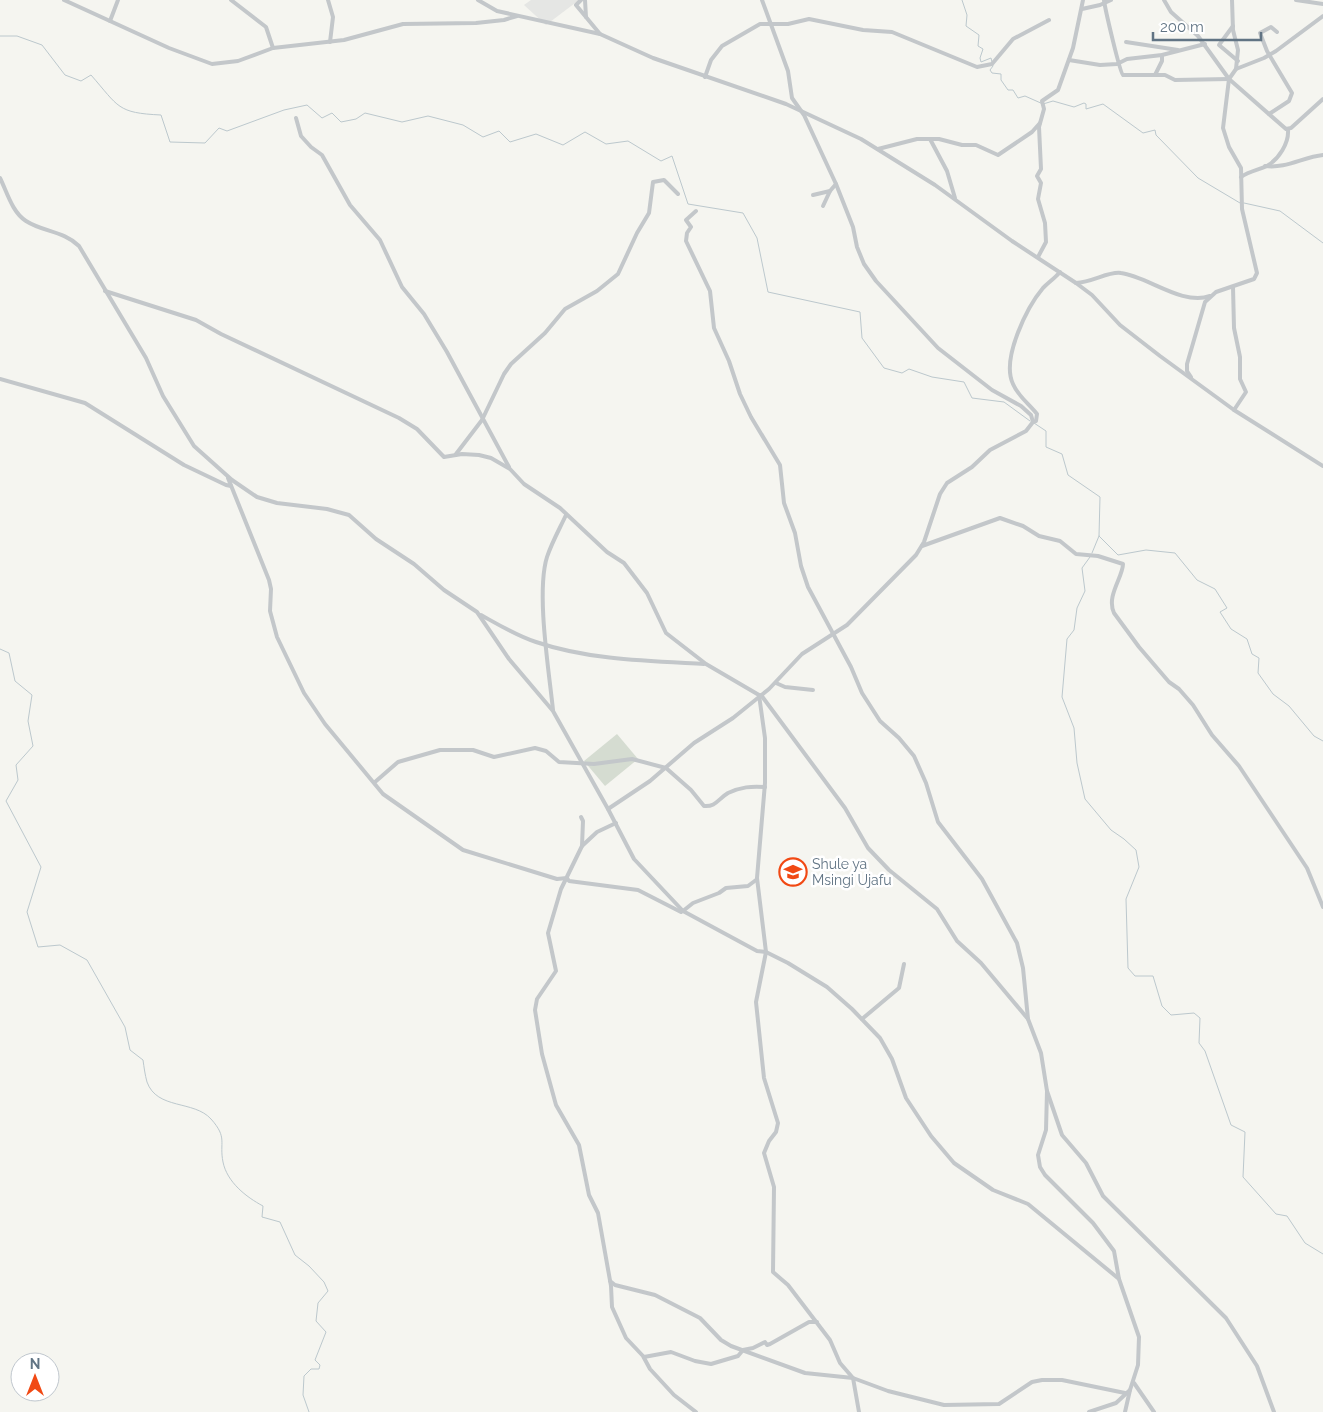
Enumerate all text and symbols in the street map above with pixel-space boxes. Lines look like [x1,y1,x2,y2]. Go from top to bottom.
scale bar [1153,10,1260,42]
text: 200 m [1160,18,1204,36]
place label: Shule ya Msingi Ujafu [812,856,892,888]
school or university icon: Shule ya Msingi Ujafu [778,857,808,887]
north arrow [10,1352,60,1402]
text: N [30,1356,40,1372]

